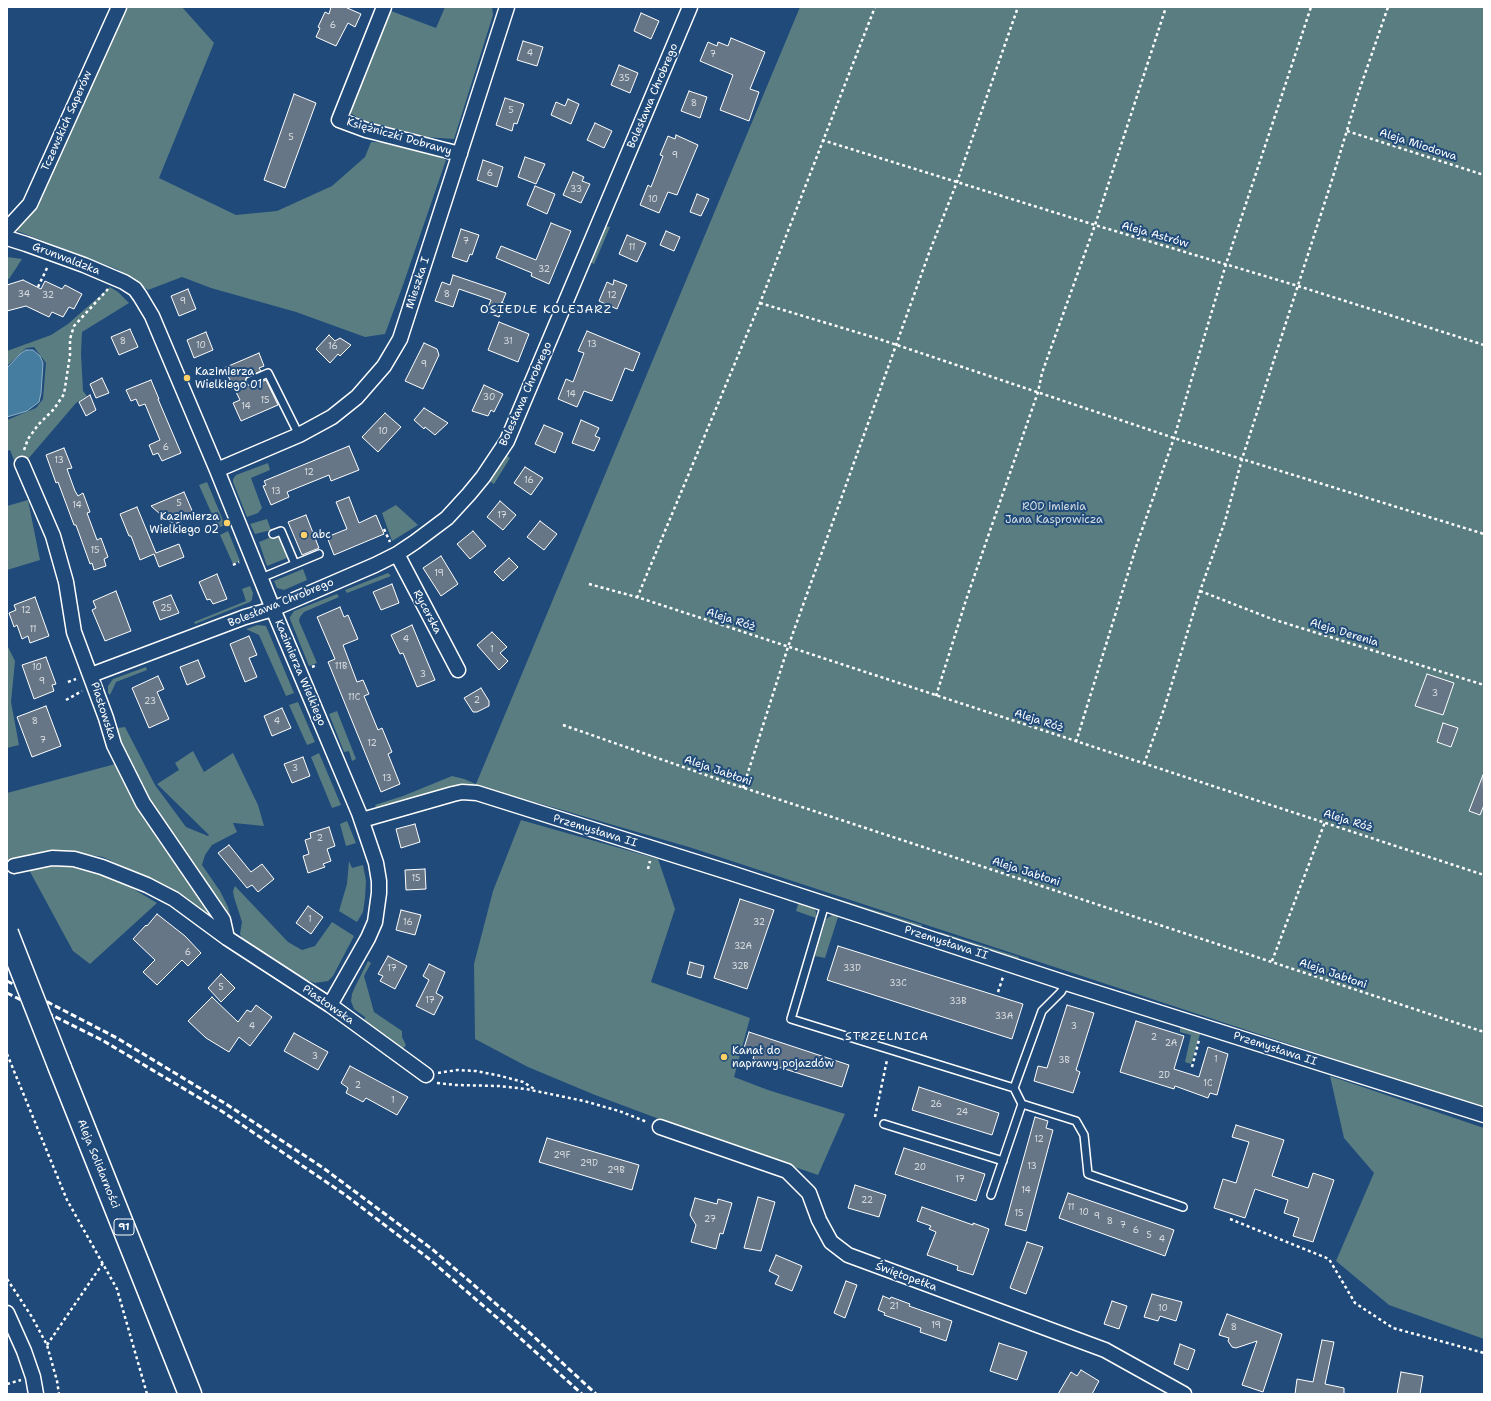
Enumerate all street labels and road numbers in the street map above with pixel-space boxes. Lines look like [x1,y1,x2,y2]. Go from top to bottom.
street label: Bolesława Chrobrego [625,42,681,150]
street label: Tczewskich Saperów [39,69,95,173]
street label: Księżniczki Dobrawy [345,116,453,158]
street label: Aleja Miodowa [1378,126,1458,164]
street label: Aleja Astrów [1120,219,1190,251]
street label: Grunwaldzka [30,240,102,278]
street label: Mieszka I [403,255,433,311]
street label: Bolesława Chrobrego [497,340,555,448]
street label: Bolesława Chrobrego [226,576,336,630]
street label: Rycerska [410,588,444,636]
street label: Aleja Róż [705,606,757,634]
street label: Aleja Derenia [1308,616,1380,650]
street label: Kazimierza Wielkiego [272,618,328,728]
street label: Piastowska [87,681,119,741]
street label: Aleja Róż [1013,707,1065,735]
street label: Aleja Jabłoni [682,753,754,789]
street label: Aleja Róż [1322,807,1374,835]
street label: Przemysława II [552,812,638,850]
street label: Aleja Jabłoni [990,855,1062,889]
street label: Przemysława II [903,923,989,963]
street label: Aleja Jabłoni [1297,956,1369,992]
street label: Piastowska [300,982,356,1028]
street label: Przemysława II [1232,1029,1318,1069]
street label: Aleja Solidarności [74,1118,122,1210]
road number: 91 [114,1219,134,1235]
street label: Świętopełka [873,1260,939,1294]

